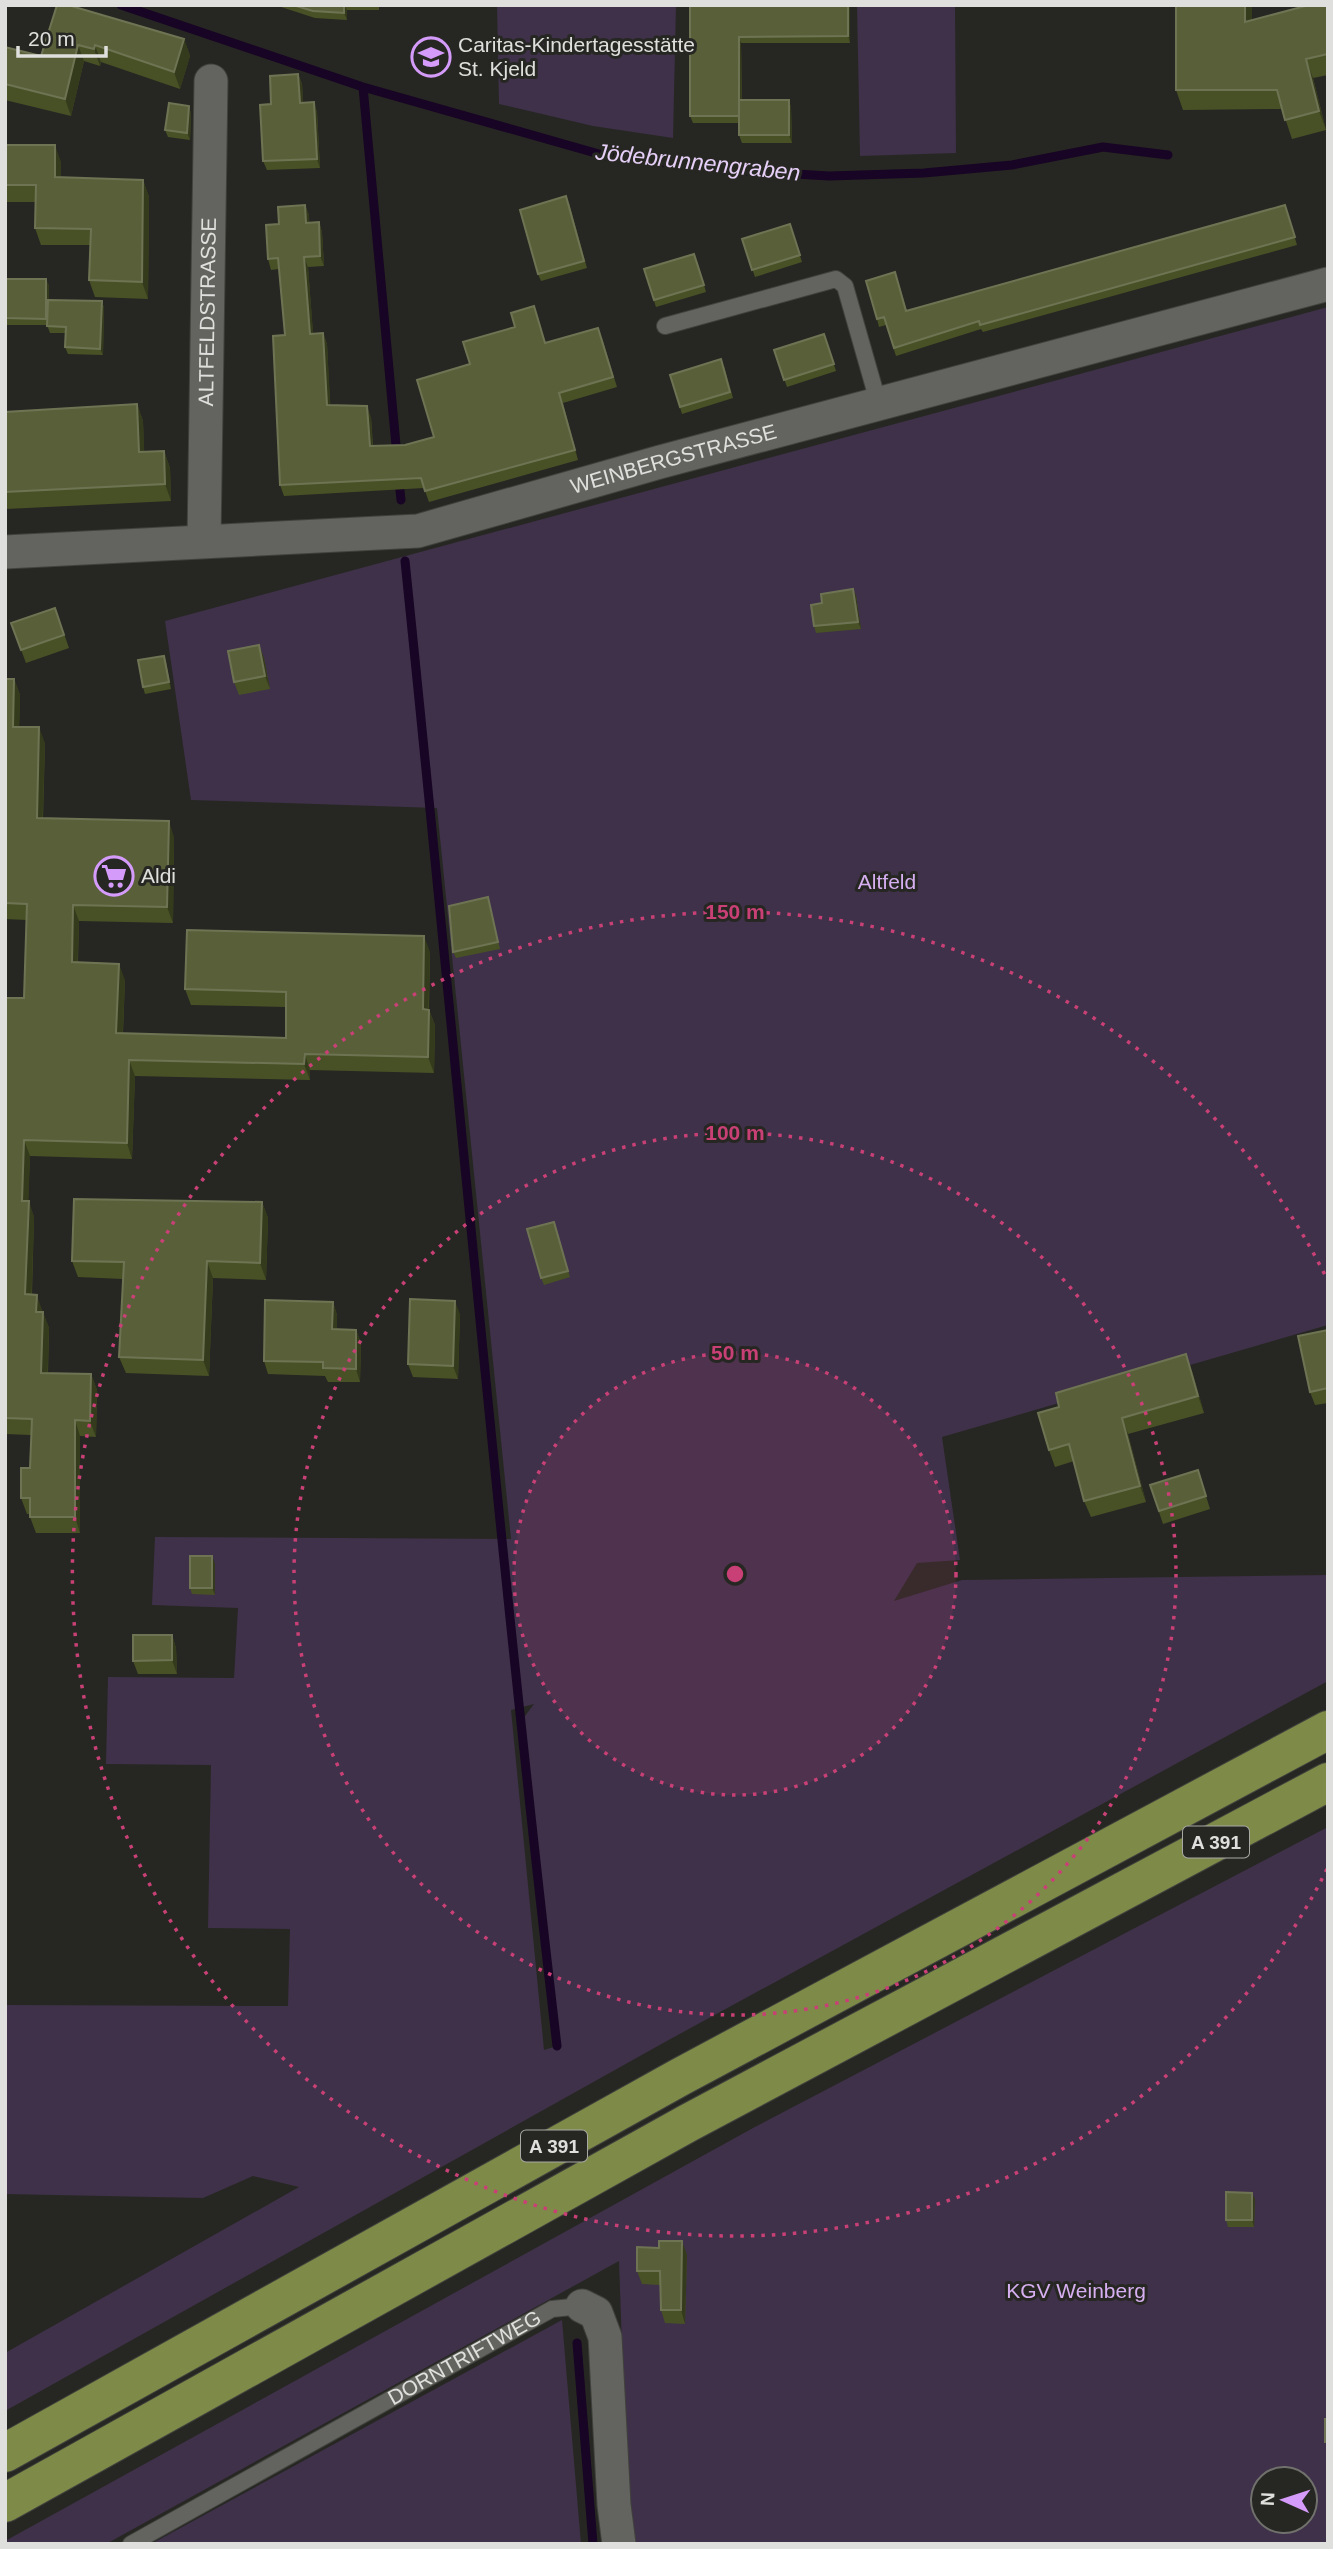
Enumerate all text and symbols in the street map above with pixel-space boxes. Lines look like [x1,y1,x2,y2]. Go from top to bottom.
scale bar [18,14,105,58]
text: 20 m [28,27,75,50]
place label: Caritas-Kindertagesstätte St. Kjeld [458,33,695,80]
school or university icon: Caritas-Kindertagesstätte St. Kjeld [410,36,452,78]
water label: Jödebrunnengraben [593,138,802,186]
street label: ALTFELDSTRASSE [194,217,220,407]
street label: WEINBERGSTRASSE [568,419,779,498]
supermarket icon: Aldi [93,855,135,897]
place label: Aldi [141,864,176,887]
park label: Altfeld [858,870,916,893]
text: 150 m [705,900,765,923]
text: 100 m [705,1121,765,1144]
text: 50 m [711,1341,759,1364]
centre of rings [723,1562,747,1586]
road number: A 391 [1183,1826,1249,1858]
road number: A 391 [521,2130,587,2162]
park label: KGV Weinberg [1006,2279,1146,2302]
street label: DORNTRIFTWEG [384,2306,545,2409]
north arrow [1249,2465,1319,2535]
text: N [1257,2492,1278,2507]

